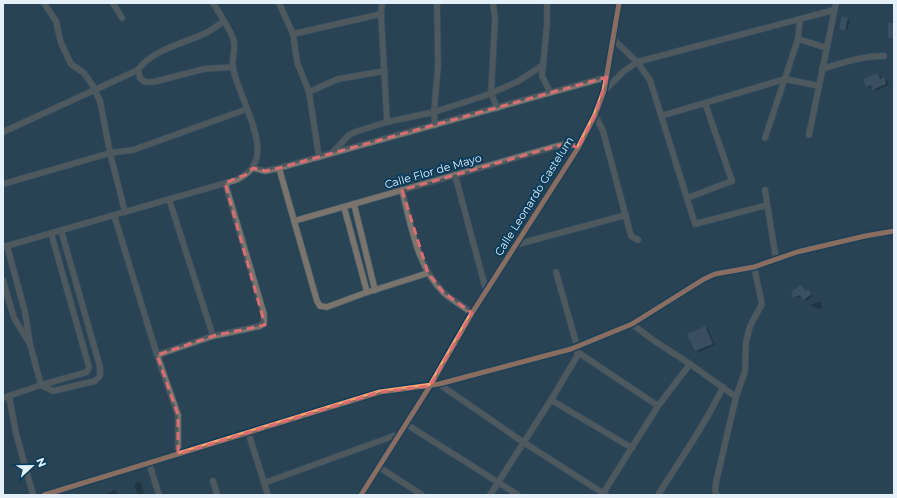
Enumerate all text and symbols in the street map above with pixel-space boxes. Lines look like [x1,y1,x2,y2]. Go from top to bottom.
street label: Calle Leonardo Gastelum [491,134,577,258]
street label: Calle Flor de Mayo [383,150,483,192]
north arrow [12,446,52,486]
text: N [33,456,49,469]

